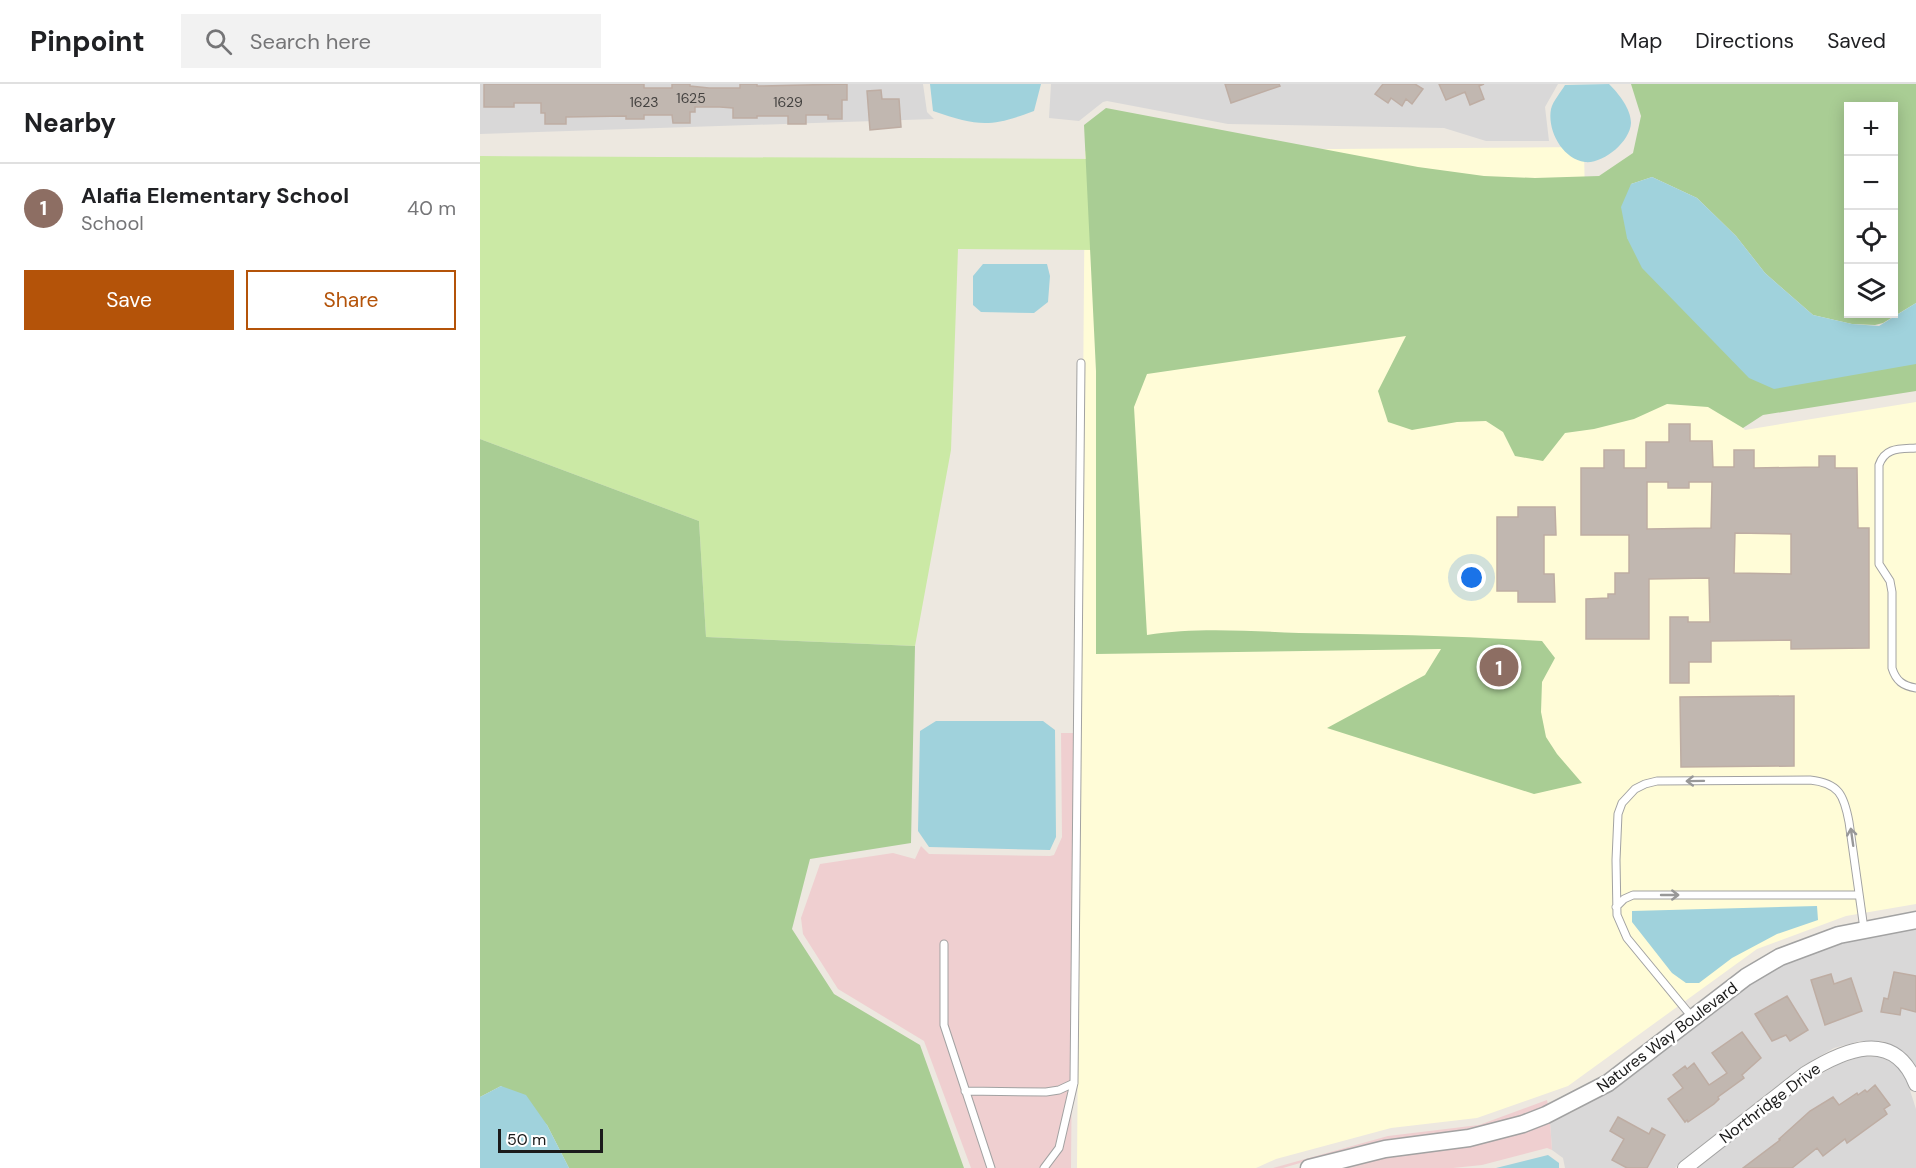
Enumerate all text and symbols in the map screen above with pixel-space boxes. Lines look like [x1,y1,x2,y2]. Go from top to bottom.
search box [181,14,601,68]
text: Pinpoint [30,23,145,60]
icon: search [202,25,235,58]
text: Search here [250,27,371,56]
text: Map [1620,27,1662,55]
text: Directions [1695,27,1794,55]
text: Saved [1827,27,1886,55]
house number: 1625 [676,89,706,107]
house number: 1623 [629,93,659,111]
house number: 1629 [773,93,803,111]
map controls [1844,102,1898,318]
button: + [1844,102,1898,156]
text: Nearby [24,106,116,140]
button: − [1844,156,1898,210]
text: Alafia Elementary School [81,181,349,210]
text: 1 [40,195,47,221]
text: 40 m [407,195,456,221]
text: School [81,210,144,236]
button: locate [1844,210,1898,264]
button: layers [1844,264,1898,318]
button: Save [24,270,234,330]
button: Share [246,270,456,330]
your location [1457,563,1486,592]
pin: 1 [1480,644,1518,690]
one-way arrow [1686,775,1706,787]
one-way arrow [1846,828,1857,848]
one-way arrow [1660,889,1680,901]
street label: Natures Way Boulevard [1592,977,1742,1097]
street label: Northridge Drive [1715,1058,1825,1148]
scale bar [498,1126,603,1154]
text: 50 m [507,1129,546,1150]

